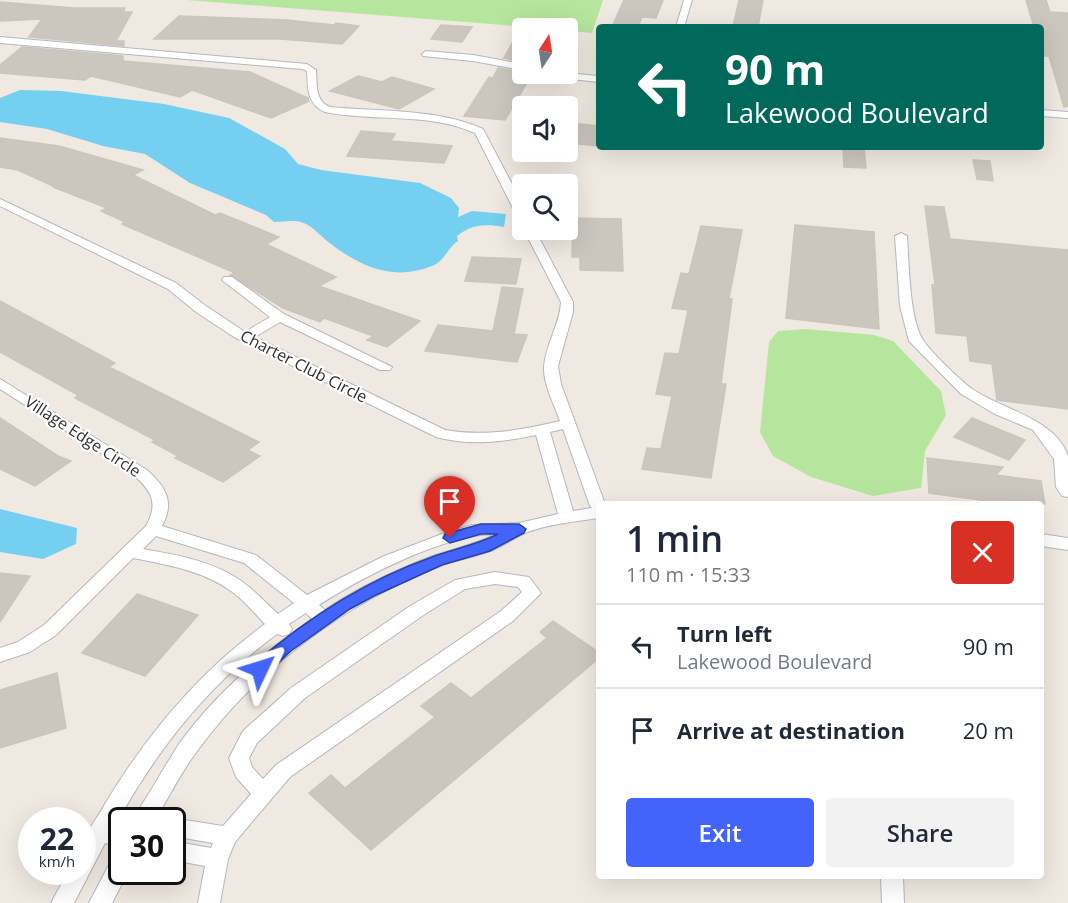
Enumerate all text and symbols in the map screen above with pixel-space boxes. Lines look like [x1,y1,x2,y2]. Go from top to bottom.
north arrow [512,18,578,84]
map controls [512,18,578,240]
text: 90 m [725,40,825,97]
icon: left [626,48,704,126]
text: Lakewood Boulevard [725,94,989,131]
button: sound [512,96,578,162]
button: search [512,174,578,240]
street label: Charter Club Circle [237,324,371,408]
street label: Village Edge Circle [21,390,145,482]
pin [424,476,475,538]
icon: arrive [433,485,466,518]
text: 1 min [626,514,723,563]
button: close [951,521,1014,584]
text: 110 m · 15:33 [626,561,751,588]
text: Turn left [677,618,772,648]
icon: left [626,630,659,663]
text: 90 m [963,631,1014,661]
position arrow [228,637,292,701]
text: Lakewood Boulevard [677,648,872,675]
icon: arrive [626,714,659,747]
text: Arrive at destination [677,715,905,745]
text: 20 m [963,715,1014,745]
button: Exit [626,798,814,867]
button: Share [826,798,1014,867]
speed limit sign: 30 [108,807,186,885]
text: 22 [40,818,74,859]
text: km/h [39,851,75,871]

